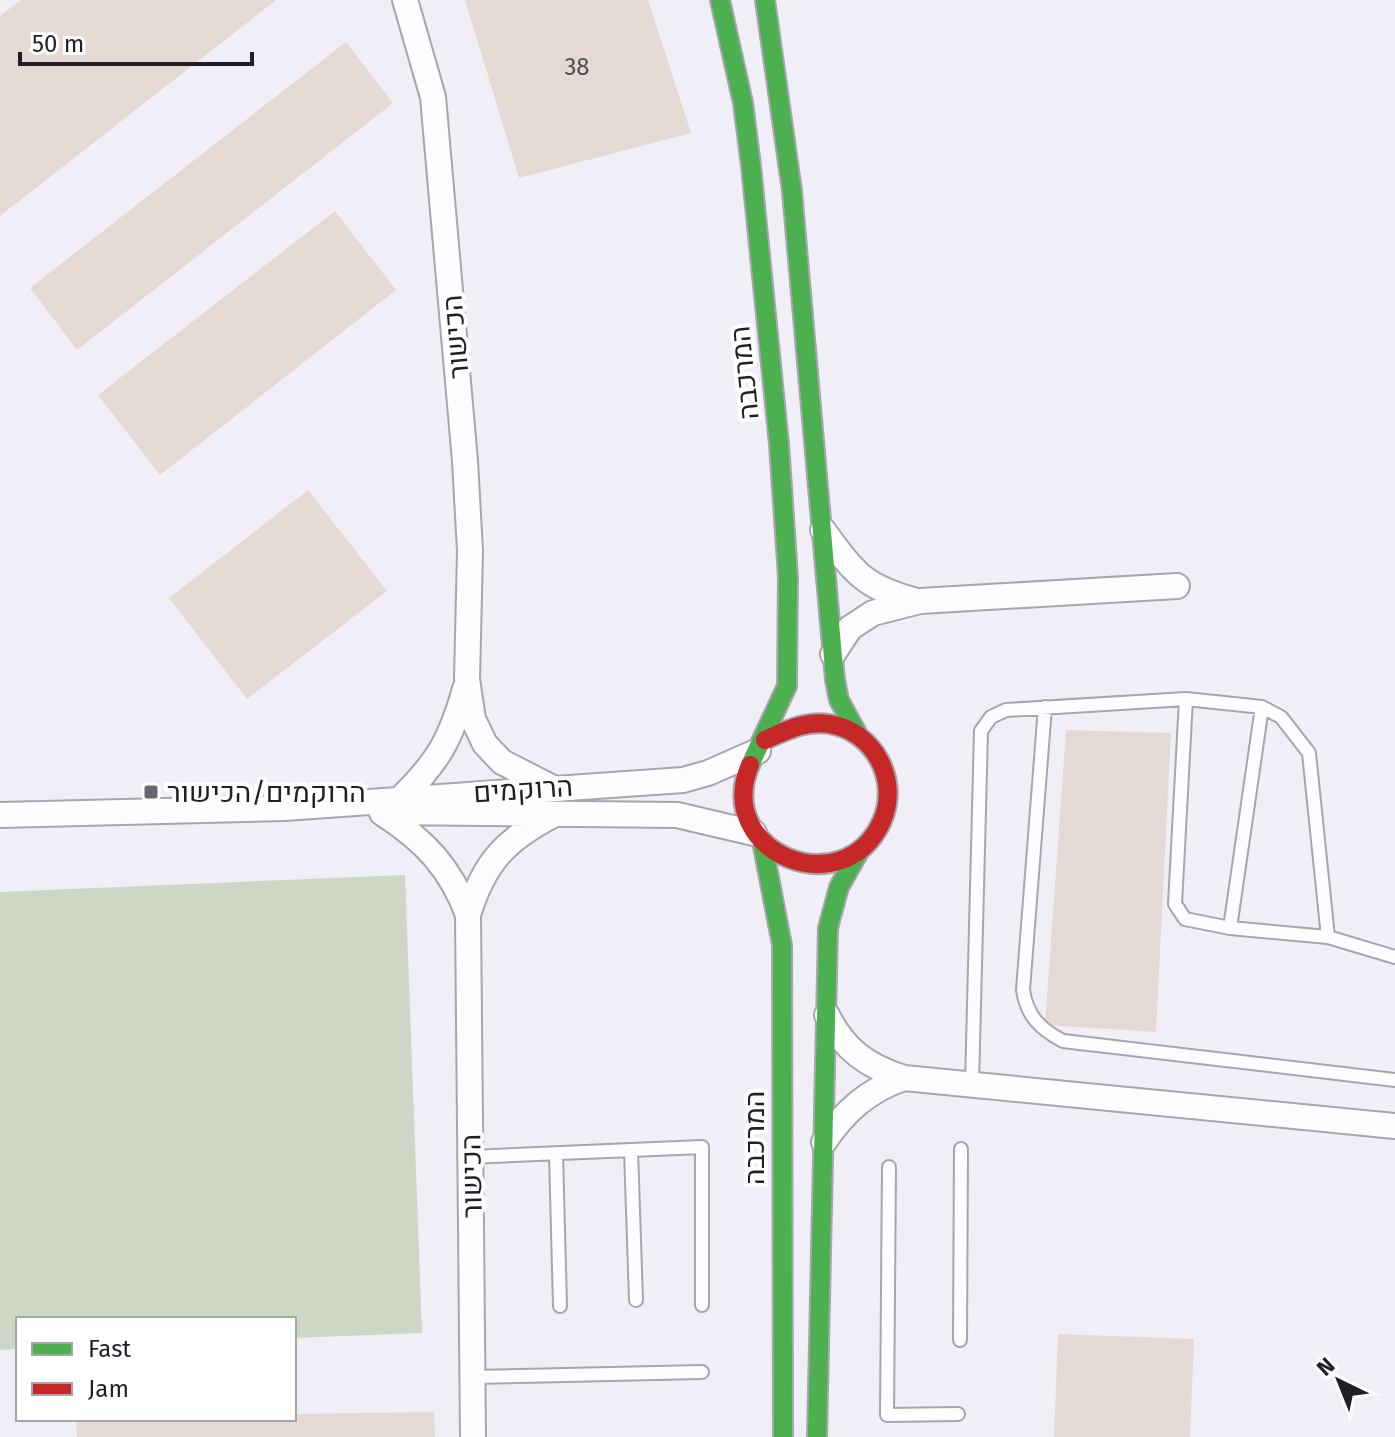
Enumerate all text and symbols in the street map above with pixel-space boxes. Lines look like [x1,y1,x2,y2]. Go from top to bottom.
scale bar [20,16,252,66]
text: 50 m [32,30,84,58]
house number: 38 [564,53,590,81]
street label: הכישור [435,294,476,380]
street label: המרכבה [723,324,766,422]
street label: הרוקמים [472,770,574,809]
place label: הרוקמים/הכישור [167,776,366,809]
marker: הרוקמים/הכישור [142,783,160,801]
street label: המרכבה [738,1091,771,1185]
street label: הכישור [454,1134,489,1218]
legend [16,1317,296,1421]
text: Fast [88,1335,131,1363]
north arrow [1299,1341,1379,1421]
text: N [1311,1352,1340,1382]
text: Jam [88,1375,129,1403]

